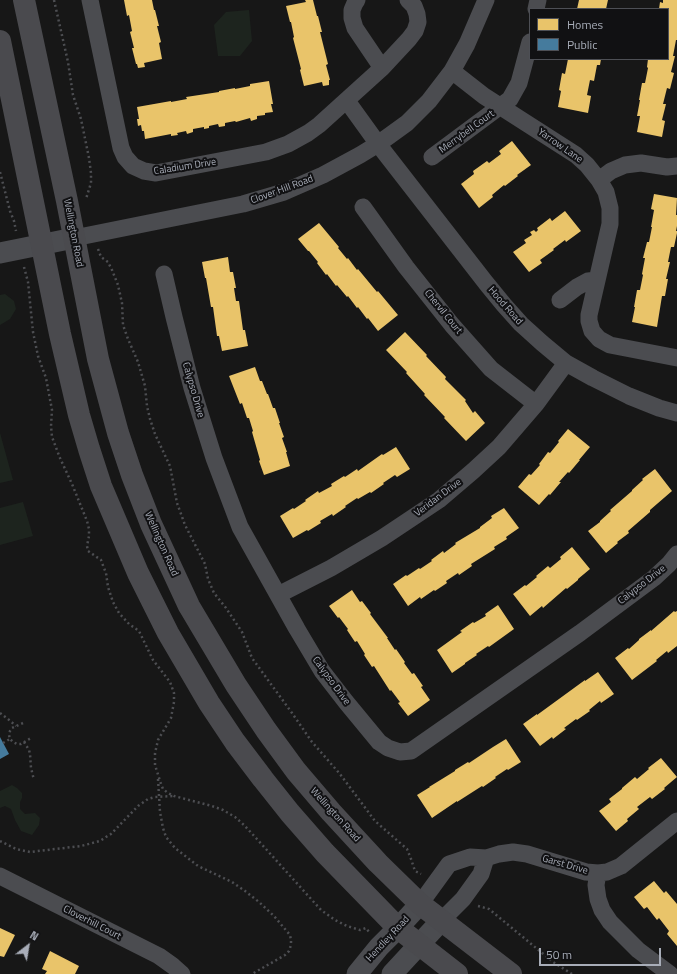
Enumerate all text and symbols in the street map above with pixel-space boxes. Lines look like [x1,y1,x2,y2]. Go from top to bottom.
legend [529,8,669,60]
text: Homes [567,15,603,34]
text: Public [567,35,597,54]
street label: Merrybell Court [437,108,497,156]
street label: Yarrow Lane [535,126,585,166]
street label: Caladium Drive [153,156,217,178]
street label: Clover Hill Road [249,173,315,207]
street label: Wellington Road [61,198,85,268]
street label: Hood Road [485,285,525,327]
street label: Chervil Court [421,287,465,337]
street label: Calypso Drive [179,361,207,419]
street label: Veridan Drive [412,476,464,520]
street label: Wellington Road [141,510,181,578]
street label: Calypso Drive [616,563,668,607]
street label: Calypso Drive [309,654,353,708]
street label: Wellington Road [307,785,363,845]
street label: Garst Drive [541,853,589,877]
street label: Cloverhill Court [61,903,123,943]
street label: Hendley Road [364,914,412,964]
north arrow [8,926,48,966]
text: N [27,927,42,945]
scale bar [541,940,663,966]
text: 50 m [546,945,572,964]

